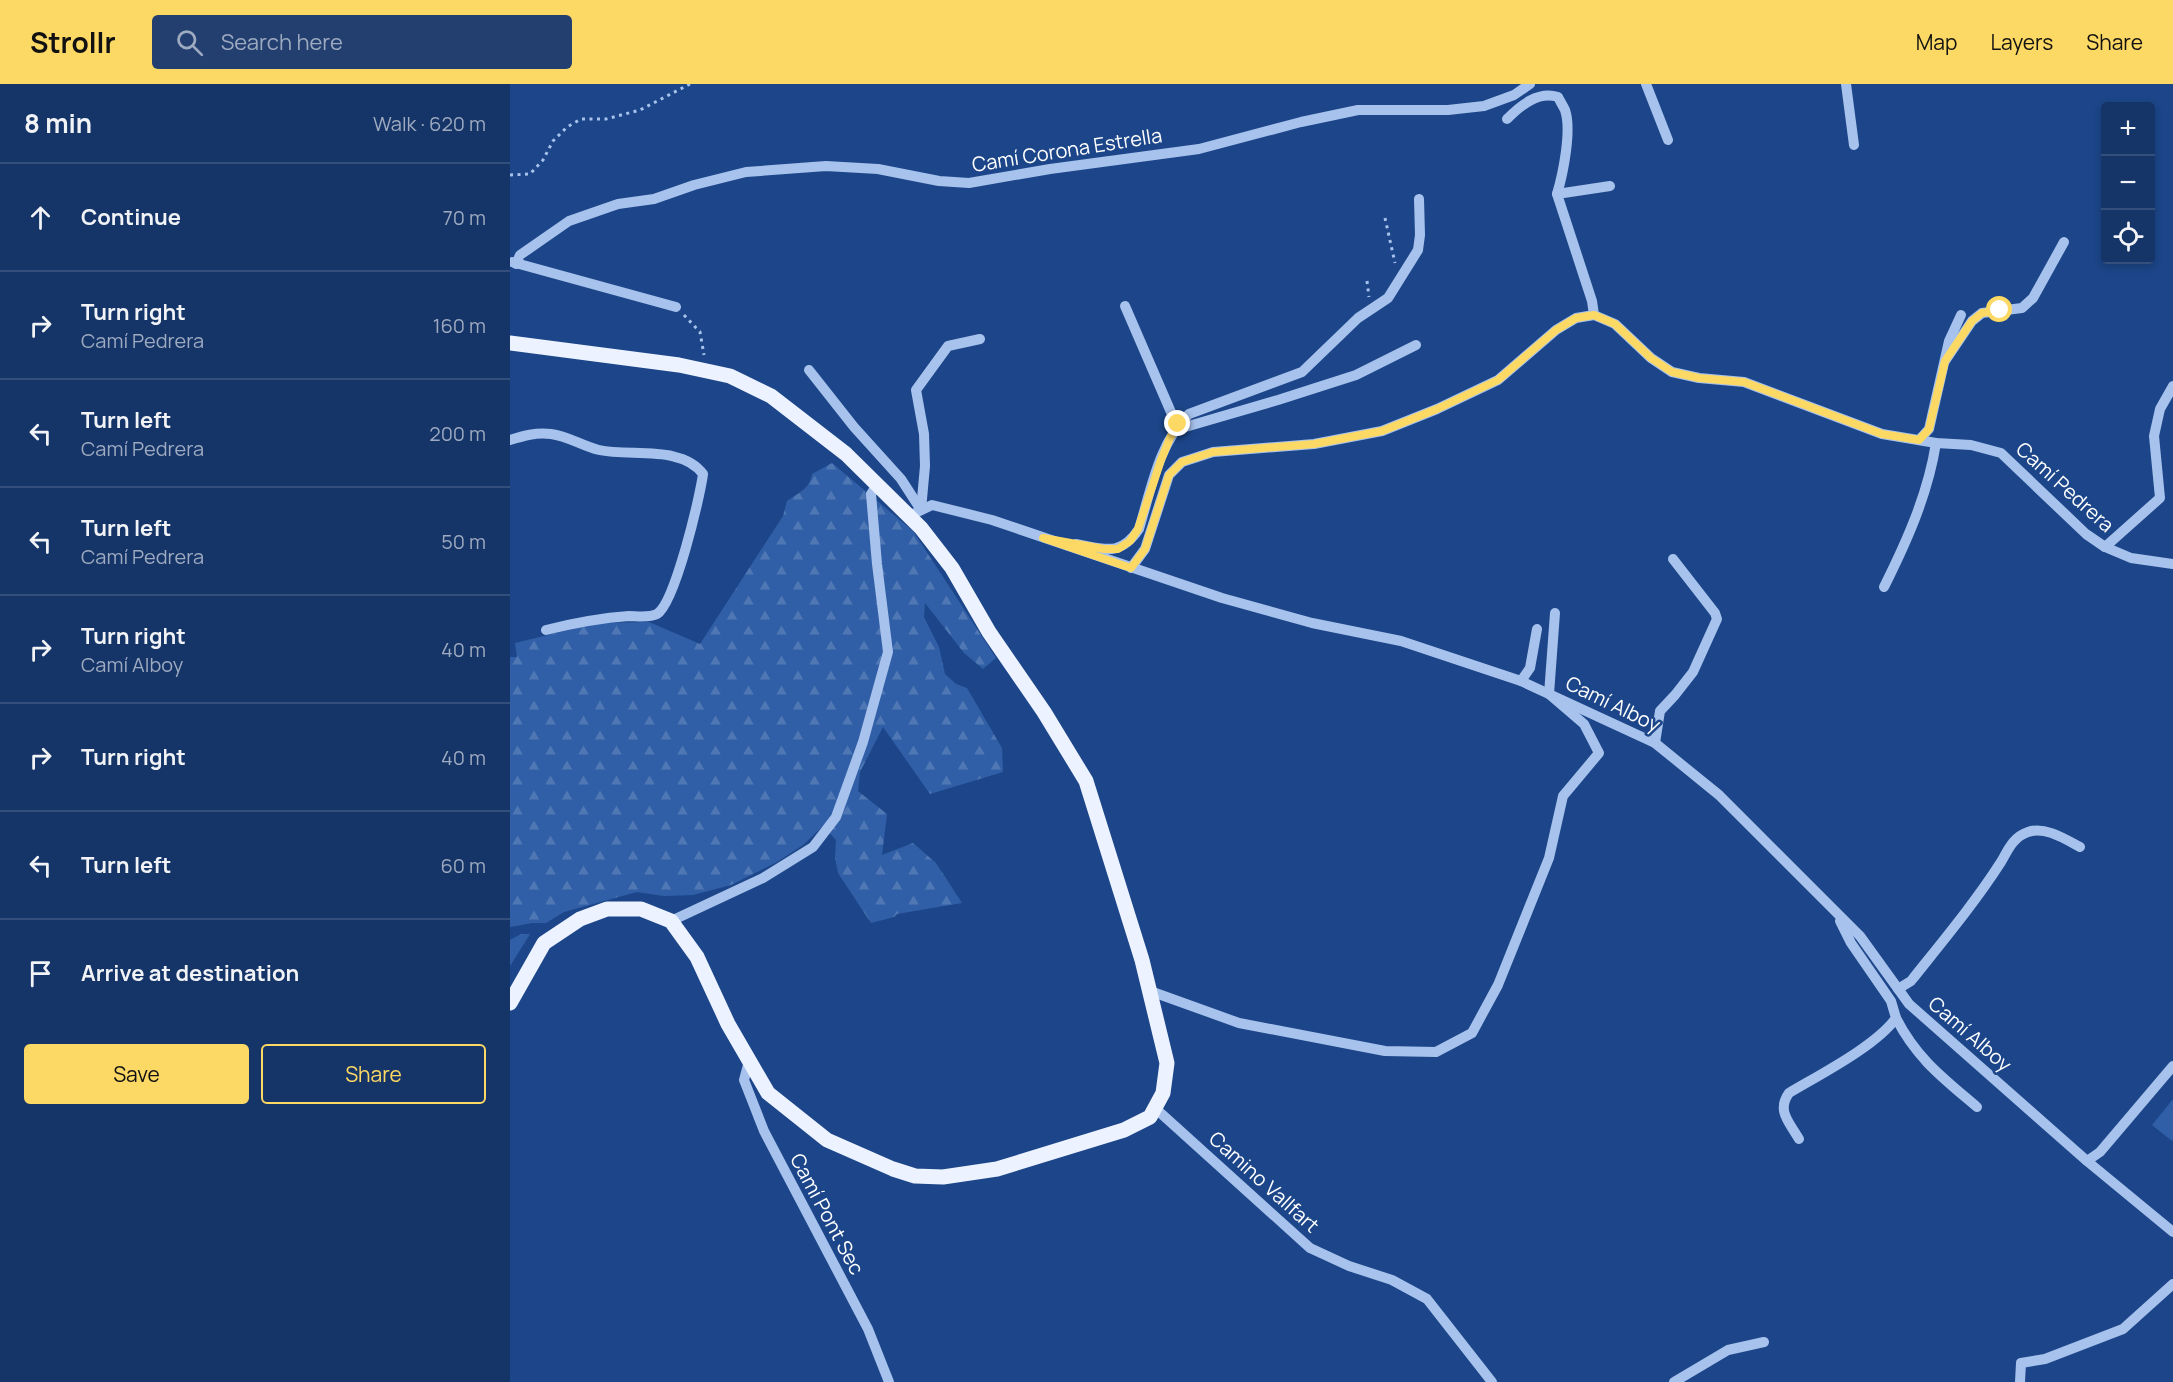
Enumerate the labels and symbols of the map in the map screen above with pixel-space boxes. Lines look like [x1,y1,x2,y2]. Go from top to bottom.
street label: Camí Corona Estrella [970,121,1164,178]
route start [1986,296,2012,322]
route end [1164,410,1190,436]
street label: Camí Pedrera [2011,435,2120,538]
street label: Camí Alboy [1561,669,1665,738]
street label: Camí Alboy [1923,990,2018,1078]
street label: Camino Vallfart [1203,1125,1325,1238]
street label: Camí Pont Sec [784,1148,871,1279]

